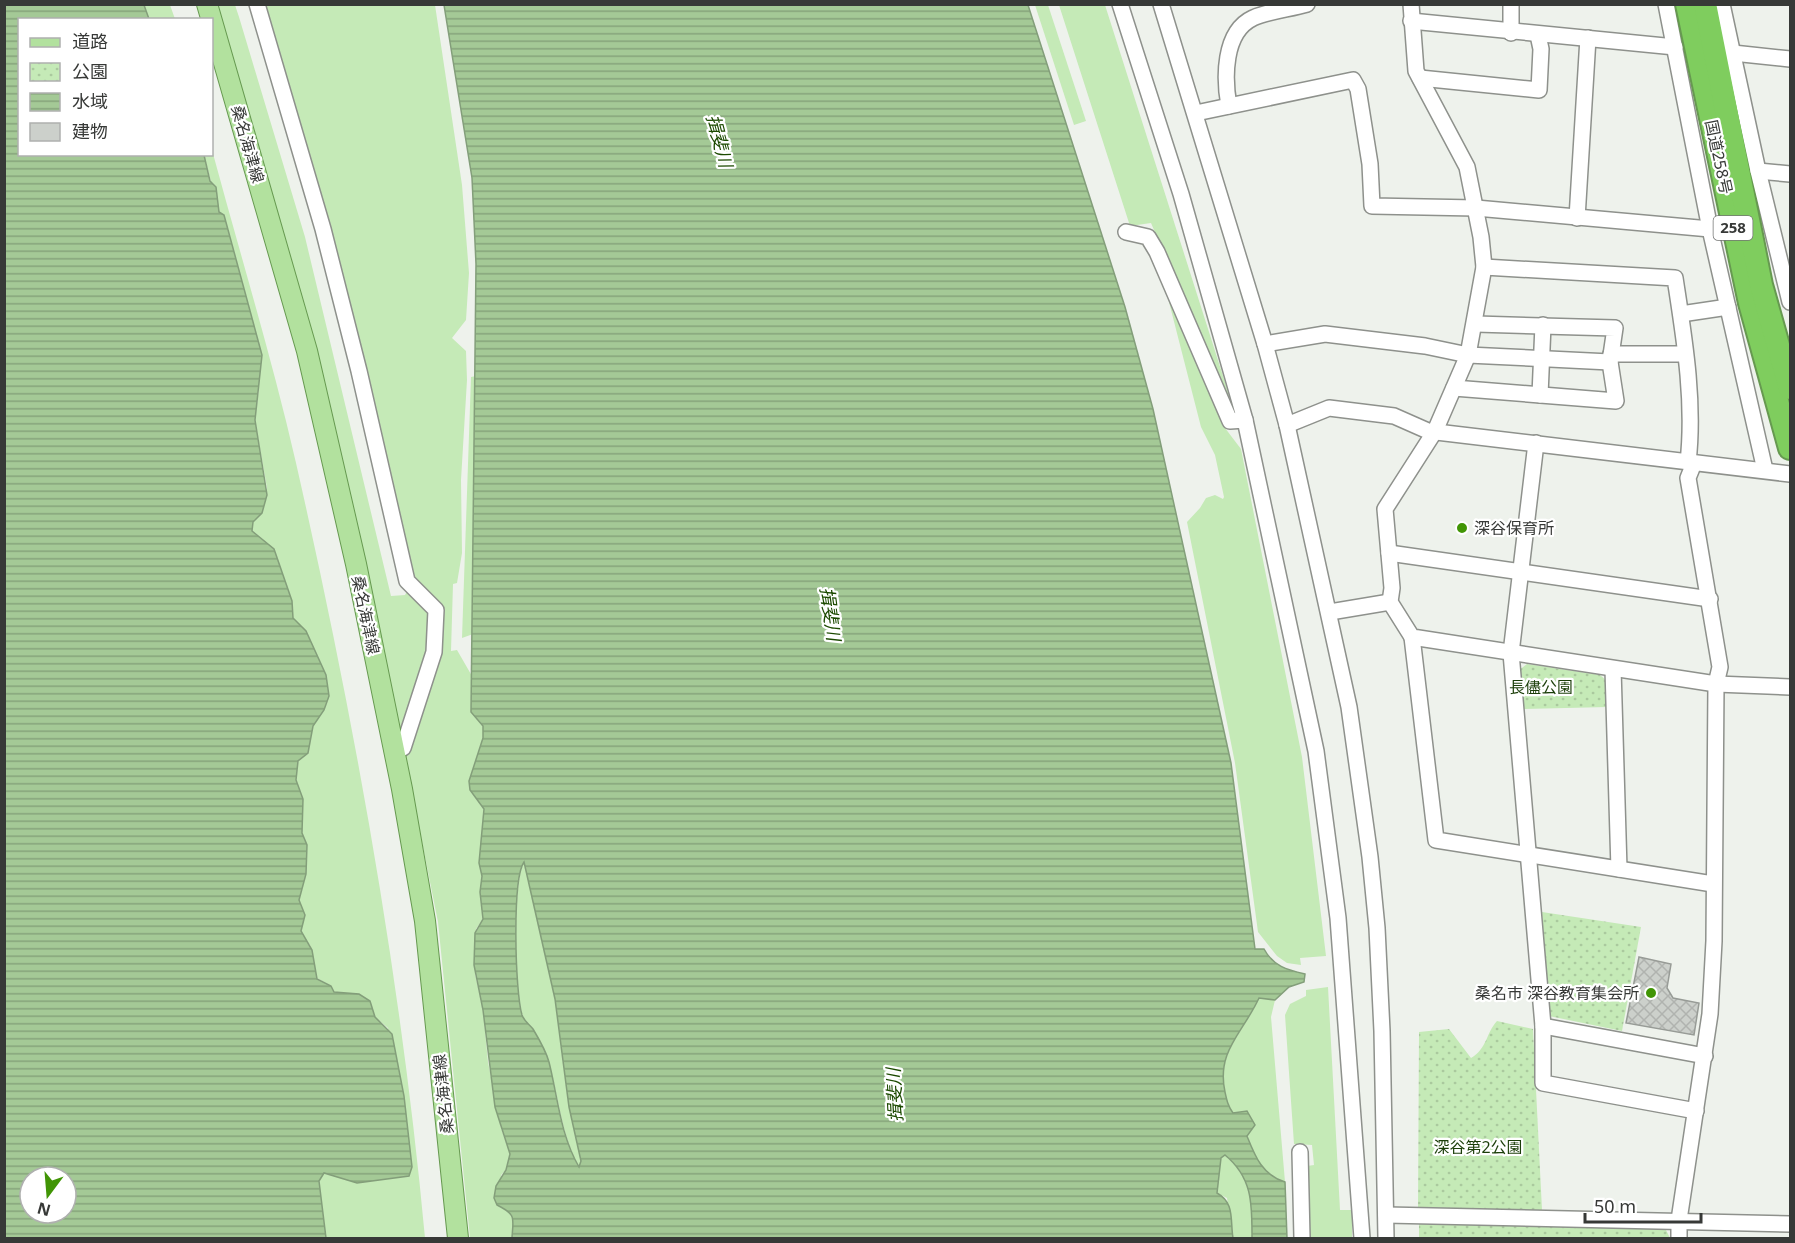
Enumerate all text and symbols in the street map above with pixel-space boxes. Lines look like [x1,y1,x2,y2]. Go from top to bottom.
legend [18,18,213,156]
text: 道路 [72,29,108,53]
text: 公園 [72,59,108,83]
text: 水域 [72,89,108,113]
street label: 桑名海津線 [226,103,270,185]
water label: 揖斐川 [701,112,739,172]
street label: 国道258号 [1700,118,1738,196]
text: 建物 [72,119,108,143]
road number: 258 [1714,216,1752,240]
place label: 深谷保育所 [1474,517,1554,539]
marker: 深谷保育所 [1455,521,1469,535]
street label: 桑名海津線 [347,574,385,656]
water label: 揖斐川 [815,585,847,644]
park label: 長儘公園 [1509,676,1573,698]
place label: 桑名市 深谷教育集会所 [1475,982,1639,1004]
marker: 桑名市 深谷教育集会所 [1644,986,1658,1000]
street label: 桑名海津線 [428,1053,458,1135]
water label: 揖斐川 [881,1065,907,1123]
park label: 深谷第2公園 [1433,1136,1523,1158]
north arrow [18,1165,78,1225]
scale bar [1585,1186,1700,1224]
text: 50 m [1594,1194,1636,1218]
text: N [35,1197,53,1222]

